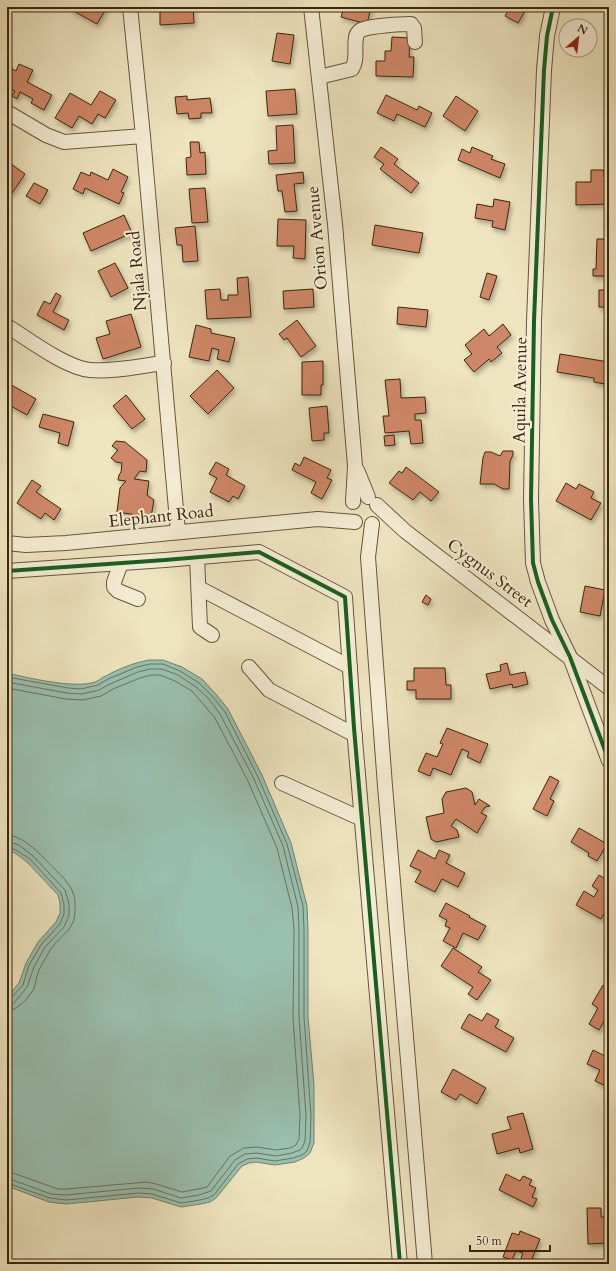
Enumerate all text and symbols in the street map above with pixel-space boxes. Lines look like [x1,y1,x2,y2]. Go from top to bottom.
north arrow [558,18,598,58]
text: N [575,21,591,39]
street label: Orion Avenue [301,185,333,291]
street label: Njala Road [122,230,152,312]
street label: Aquila Avenue [508,336,532,444]
street label: Elephant Road [107,499,215,533]
street label: Cygnus Street [442,533,538,613]
scale bar [470,1227,550,1253]
text: 50 m [476,1233,503,1249]

